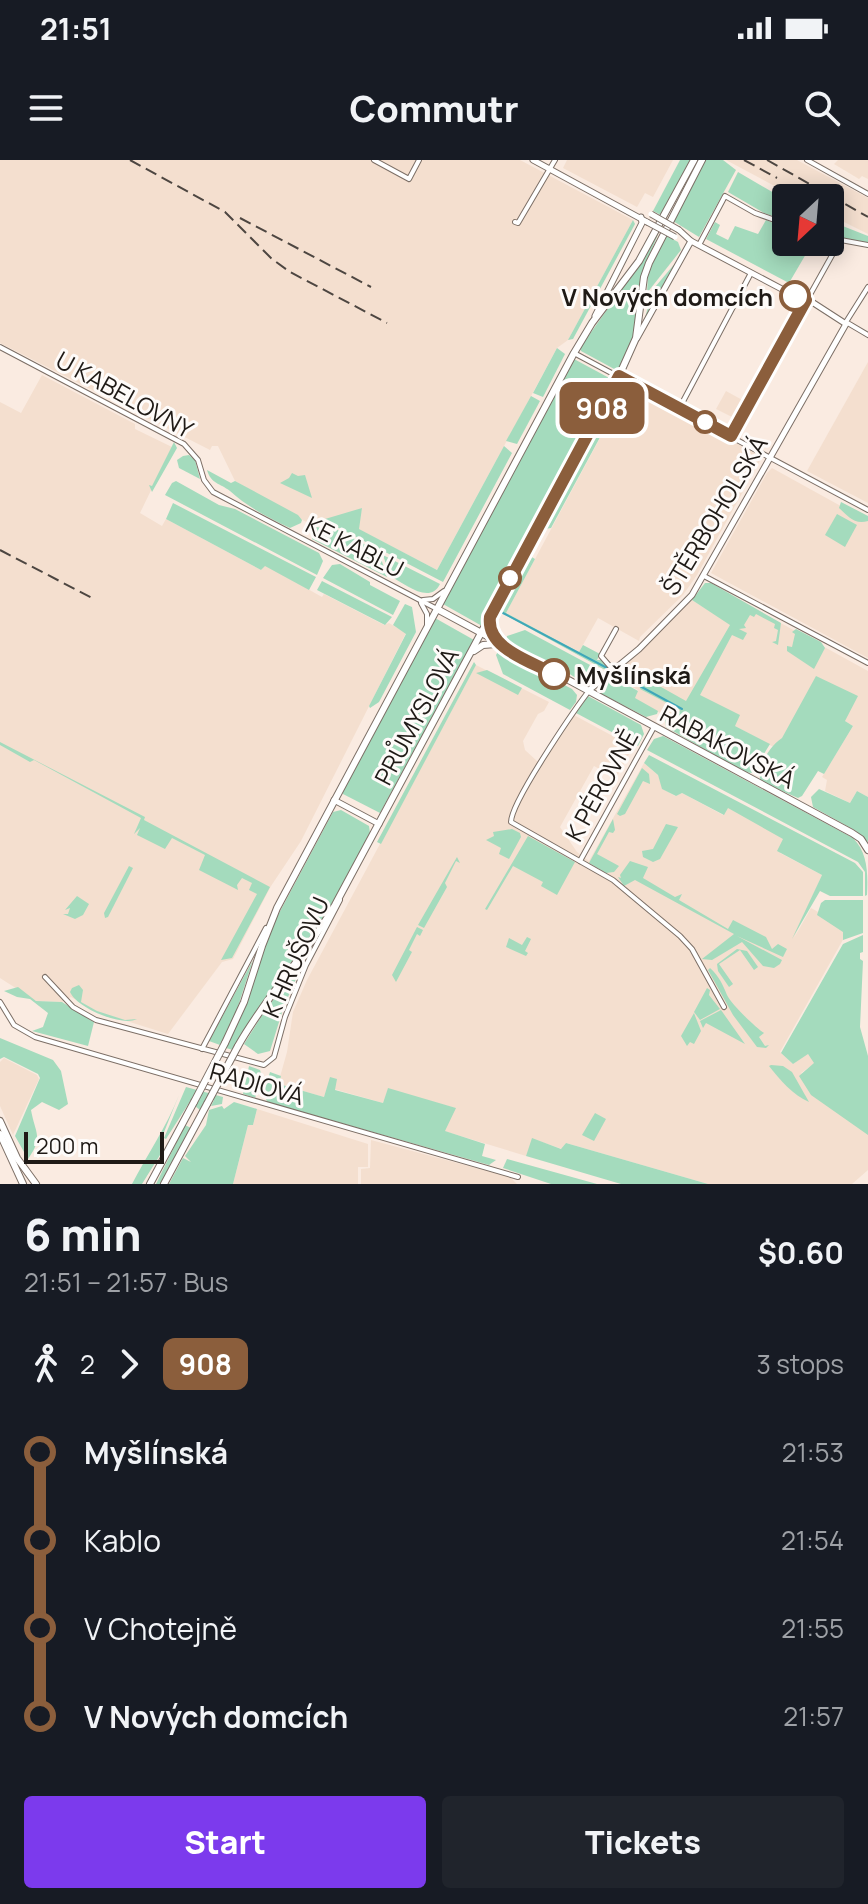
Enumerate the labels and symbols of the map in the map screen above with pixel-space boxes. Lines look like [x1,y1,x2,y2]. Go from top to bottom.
north arrow [772,184,844,256]
place label: V Nových domcích [561,280,773,313]
marker: V Nových domcích [780,281,810,311]
street label: U KABELOVNY [50,343,200,446]
line badge: 908 [556,382,648,434]
unlabelled marker [694,411,716,433]
street label: ŠTĚRBOHOLSKÁ [653,429,775,601]
street label: KE KABLU [300,507,410,585]
unlabelled marker [499,567,521,589]
street label: PRŮMYSLOVÁ [366,642,466,790]
place label: Myšlínská [576,658,691,691]
marker: Myšlínská [539,659,569,689]
street label: RABAKOVSKÁ [655,697,801,795]
street label: K PÉROVNĚ [557,723,645,847]
street label: K HRUŠOVU [254,891,336,1023]
street label: RADIOVÁ [206,1054,308,1112]
scale bar [24,1128,164,1164]

